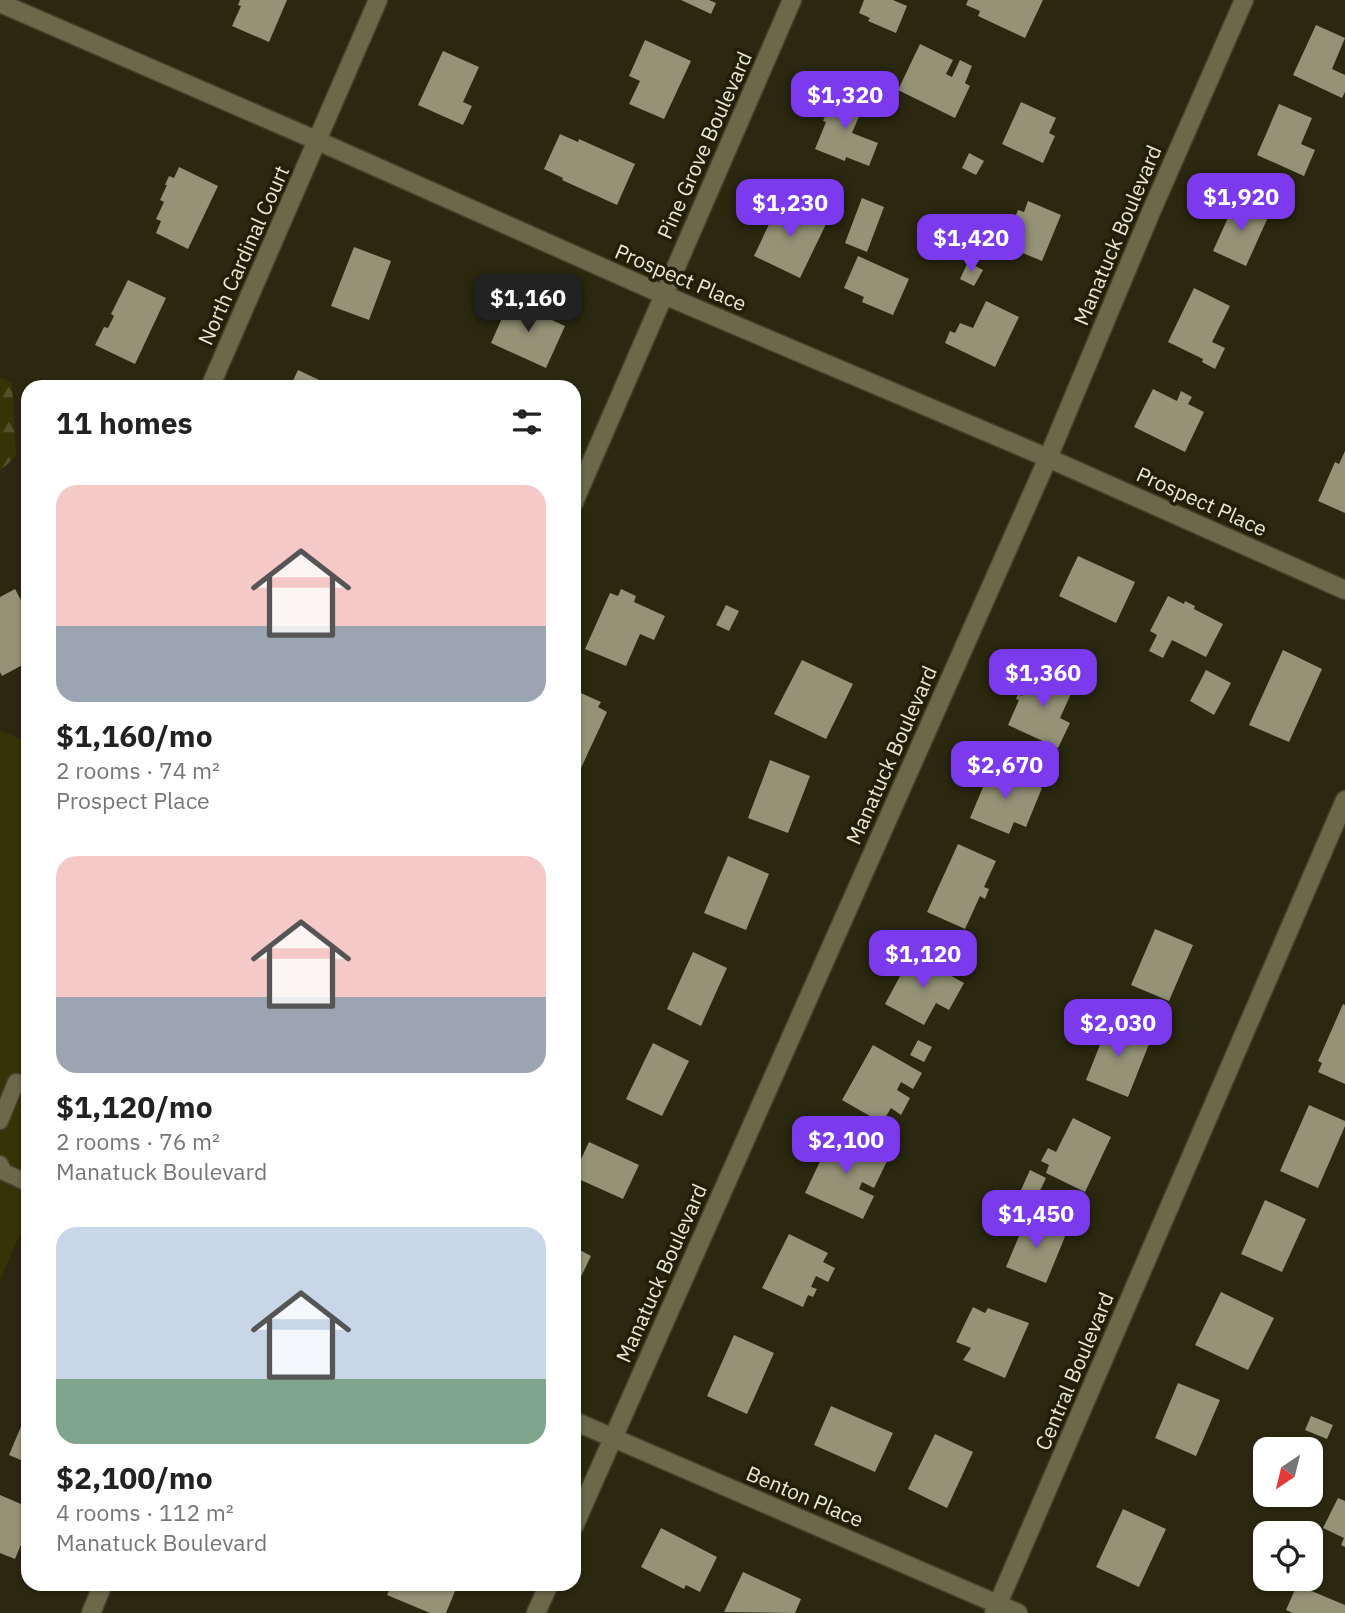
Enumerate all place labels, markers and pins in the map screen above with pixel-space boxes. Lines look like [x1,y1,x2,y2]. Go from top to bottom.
pin: $1,320 [788,72,902,131]
pin: $1,920 [1184,174,1298,233]
pin: $1,230 [733,180,847,239]
pin: $1,420 [914,215,1028,274]
pin: $1,160 [471,274,585,334]
pin: $1,360 [986,650,1100,709]
pin: $2,670 [948,742,1062,801]
pin: $1,120 [866,930,980,990]
pin: $2,030 [1061,1000,1175,1059]
pin: $2,100 [789,1116,903,1176]
pin: $1,450 [979,1190,1093,1250]

